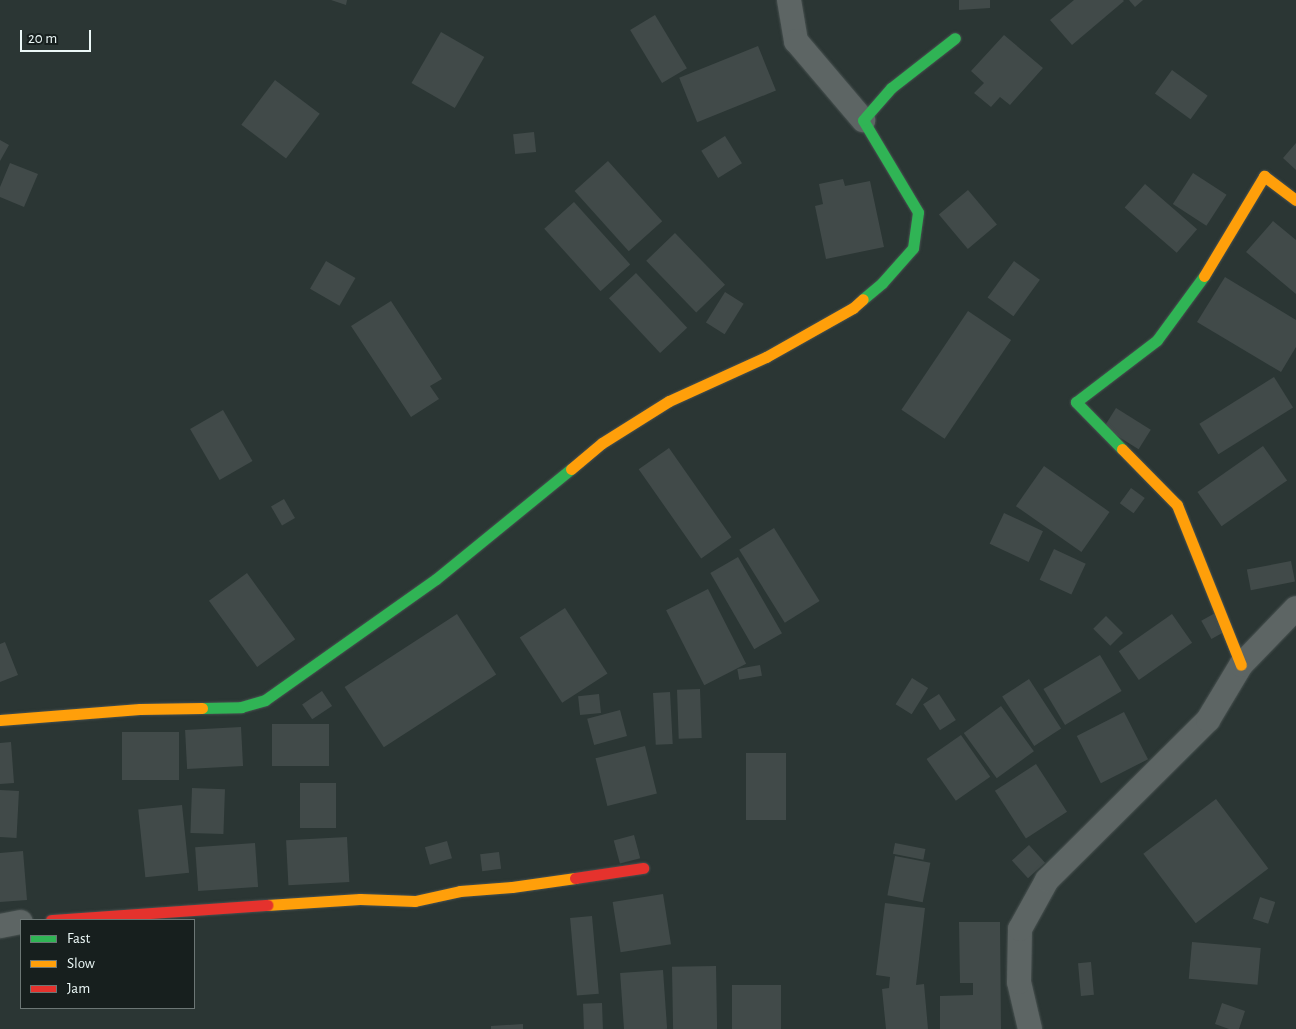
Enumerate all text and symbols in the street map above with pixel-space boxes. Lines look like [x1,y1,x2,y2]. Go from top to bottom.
scale bar [22,20,94,52]
text: 20 m [28,31,57,46]
legend [20,919,195,1009]
text: Fast [67,931,90,946]
text: Slow [67,956,95,971]
text: Jam [67,981,90,996]

